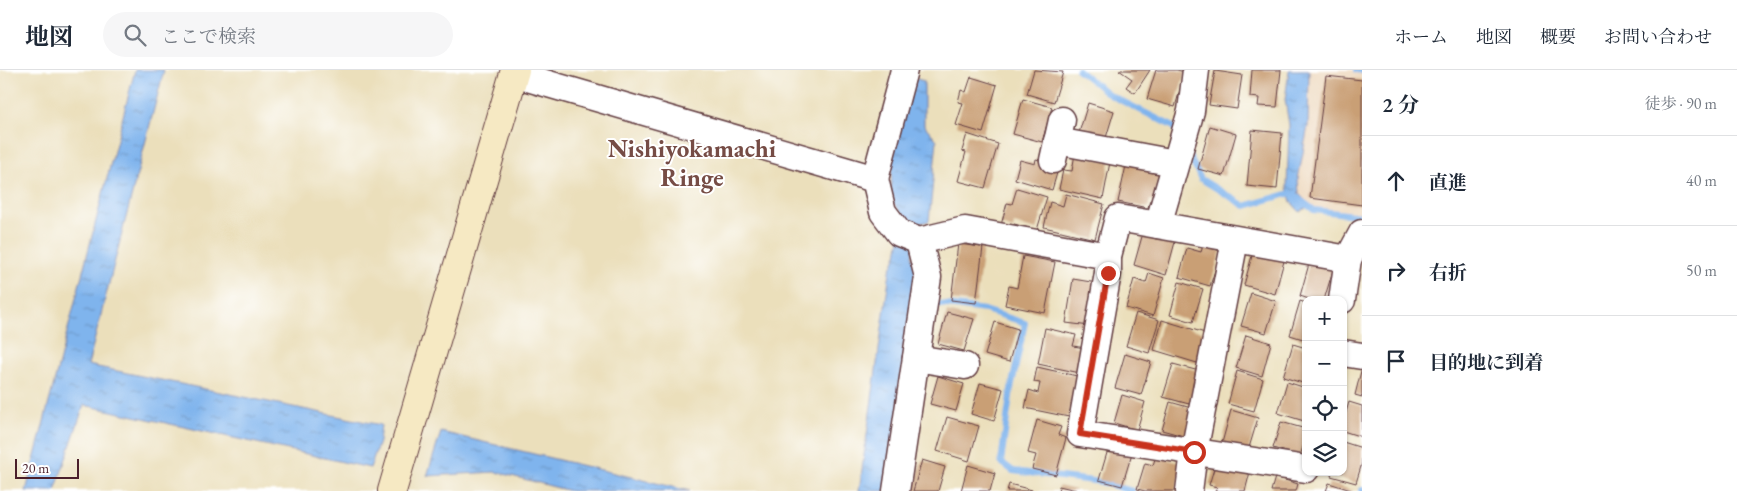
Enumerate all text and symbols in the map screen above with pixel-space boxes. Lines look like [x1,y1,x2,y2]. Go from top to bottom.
search box [103,12,453,57]
text: 地図 [25,21,73,52]
icon: search [121,21,149,49]
text: ここで検索 [161,24,256,49]
text: ホーム [1394,25,1448,48]
text: 地図 [1476,25,1512,48]
text: 概要 [1540,25,1576,48]
text: お問い合わせ [1604,25,1712,48]
text: 2 分 [1382,91,1419,118]
text: 徒歩 · 90 m [1644,93,1717,114]
district label: Nishiyokamachi Ringe [608,132,777,194]
icon: ahead [1382,167,1410,195]
text: 直進 [1429,170,1467,195]
text: 40 m [1686,170,1717,191]
icon: right [1382,257,1410,285]
text: 右折 [1429,260,1467,285]
text: 50 m [1686,260,1717,281]
route end [1097,262,1120,285]
map controls [1302,296,1347,476]
button: + [1302,296,1347,341]
button: − [1302,341,1347,386]
icon: arrive [1382,347,1410,375]
text: 目的地に到着 [1429,350,1543,375]
button: locate [1302,386,1347,431]
button: layers [1302,431,1347,476]
route start [1183,441,1206,464]
scale bar [15,456,79,479]
text: 20 m [22,459,49,477]

